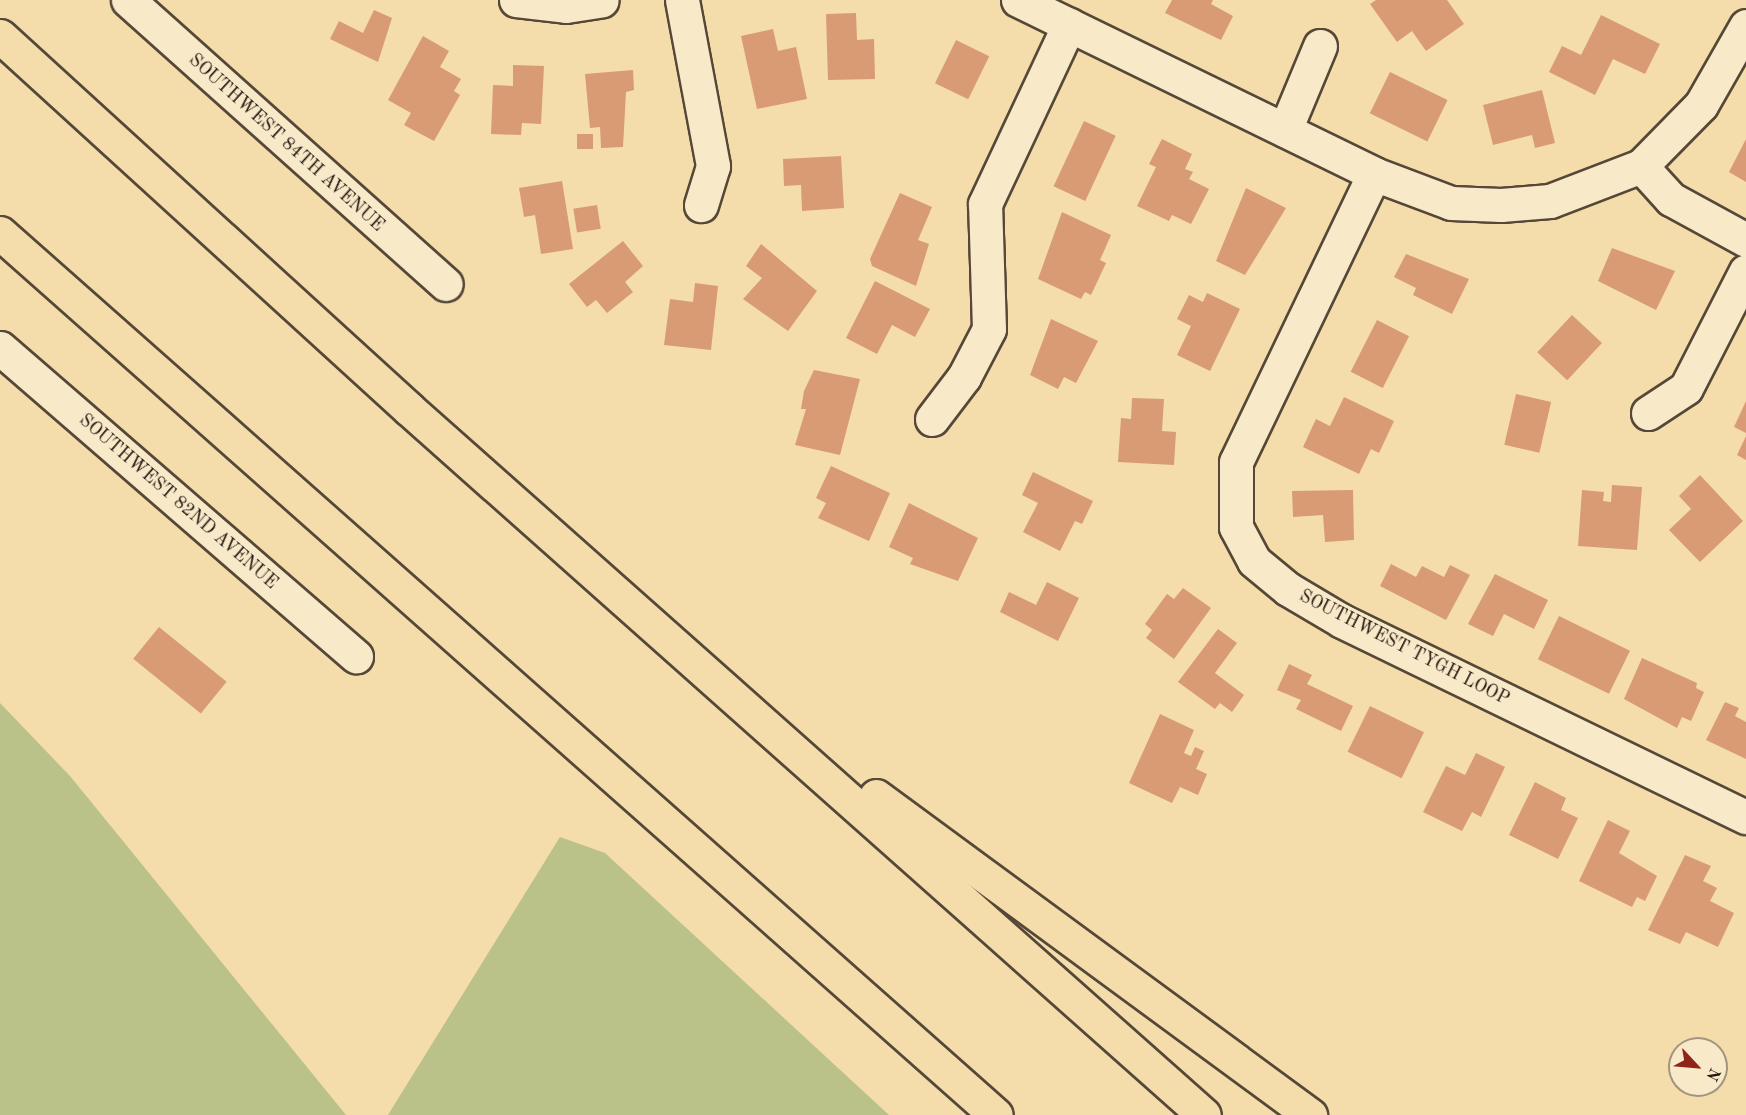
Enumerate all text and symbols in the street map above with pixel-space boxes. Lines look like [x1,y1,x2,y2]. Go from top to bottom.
street label: SOUTHWEST 84TH AVENUE [184,50,388,236]
street label: SOUTHWEST 82ND AVENUE [74,410,282,594]
street label: SOUTHWEST TYGH LOOP [1295,586,1513,710]
north arrow [1668,1037,1728,1097]
text: N [1703,1065,1722,1083]

